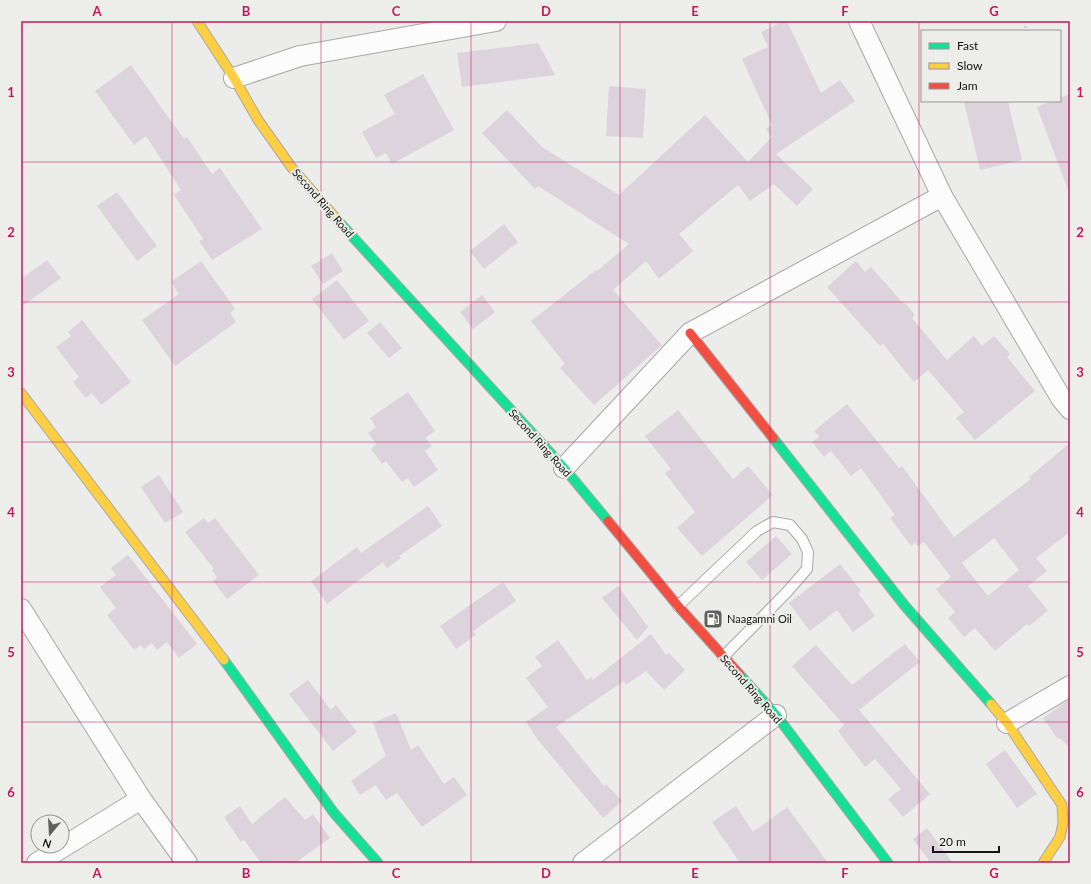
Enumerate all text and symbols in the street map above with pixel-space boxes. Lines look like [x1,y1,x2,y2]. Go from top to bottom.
text: A [91,3,102,19]
text: B [242,3,251,19]
text: C [392,3,401,19]
text: D [541,3,551,19]
text: E [691,3,699,19]
text: F [841,3,849,19]
text: G [989,3,999,19]
legend [921,30,1061,102]
text: Fast [957,38,979,53]
text: Slow [957,58,983,73]
text: Jam [957,78,978,93]
text: 1 [7,84,15,100]
text: 1 [1076,84,1084,100]
street label: Second Ring Road [290,166,357,240]
text: 2 [7,224,15,240]
text: 2 [1076,224,1084,240]
text: 3 [7,364,15,380]
text: 3 [1076,364,1084,380]
street label: Second Ring Road [507,406,574,479]
text: 4 [7,504,15,520]
text: 4 [1076,504,1084,520]
fuel station icon: Naagamni Oil [702,608,724,630]
place label: Naagamni Oil [727,612,792,625]
text: 5 [7,644,15,660]
text: 5 [1076,644,1084,660]
street label: Second Ring Road [718,652,785,726]
text: 6 [7,784,15,800]
text: 6 [1076,784,1084,800]
north arrow [30,814,70,854]
scale bar [933,828,999,854]
text: 20 m [939,834,966,849]
text: N [41,836,53,851]
text: A [91,865,102,881]
text: B [242,865,251,881]
text: C [392,865,401,881]
text: D [541,865,551,881]
text: E [691,865,699,881]
text: F [841,865,849,881]
text: G [989,865,999,881]

